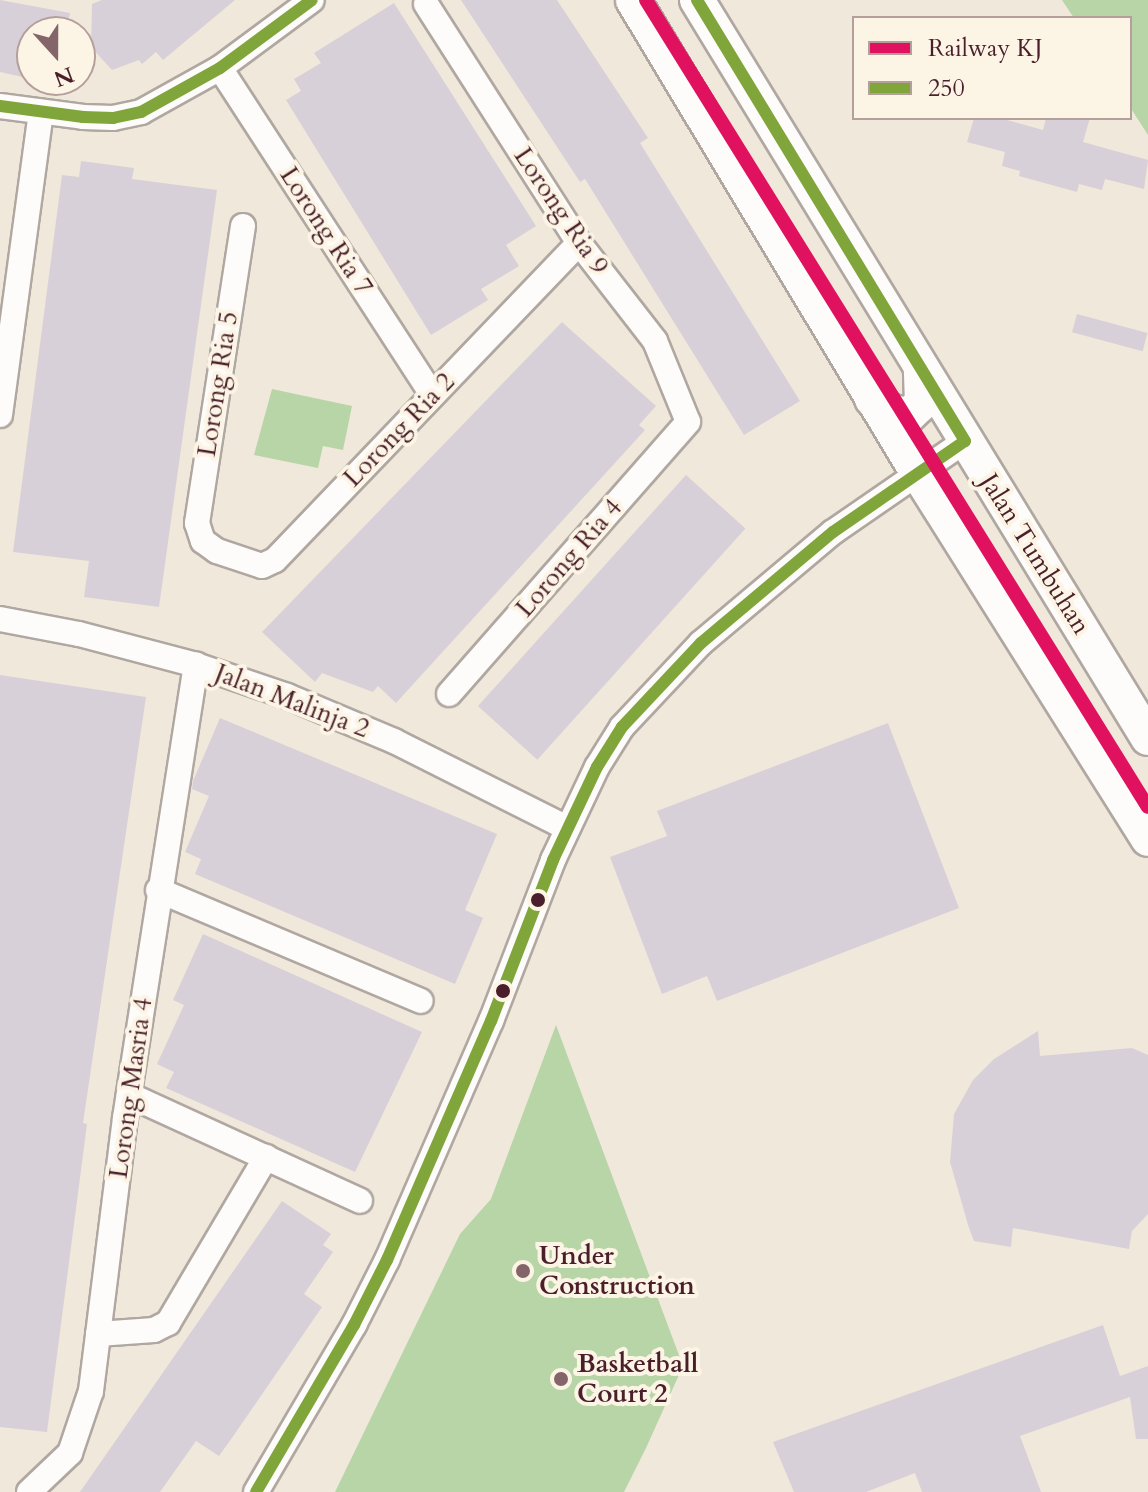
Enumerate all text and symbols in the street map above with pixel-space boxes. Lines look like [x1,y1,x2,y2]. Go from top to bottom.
north arrow [16,16,96,96]
legend [852,16,1132,120]
text: Railway KJ [928,32,1043,65]
text: N [50,59,78,94]
text: 250 [928,72,965,105]
street label: Lorong Ria 9 [507,142,615,280]
street label: Lorong Ria 7 [273,161,379,301]
street label: Lorong Ria 5 [191,309,245,459]
street label: Lorong Ria 2 [337,366,461,494]
street label: Jalan Tumbuhan [973,468,1097,640]
street label: Lorong Ria 4 [509,492,629,624]
street label: Jalan Malinja 2 [210,657,374,745]
unlabelled marker [530,892,546,908]
unlabelled marker [495,983,511,999]
street label: Lorong Masria 4 [103,996,159,1180]
place label: Under Construction [539,1240,695,1302]
marker: Under Construction [514,1262,532,1280]
place label: Basketball Court 2 [577,1348,698,1410]
marker: Basketball Court 2 [552,1370,570,1388]

